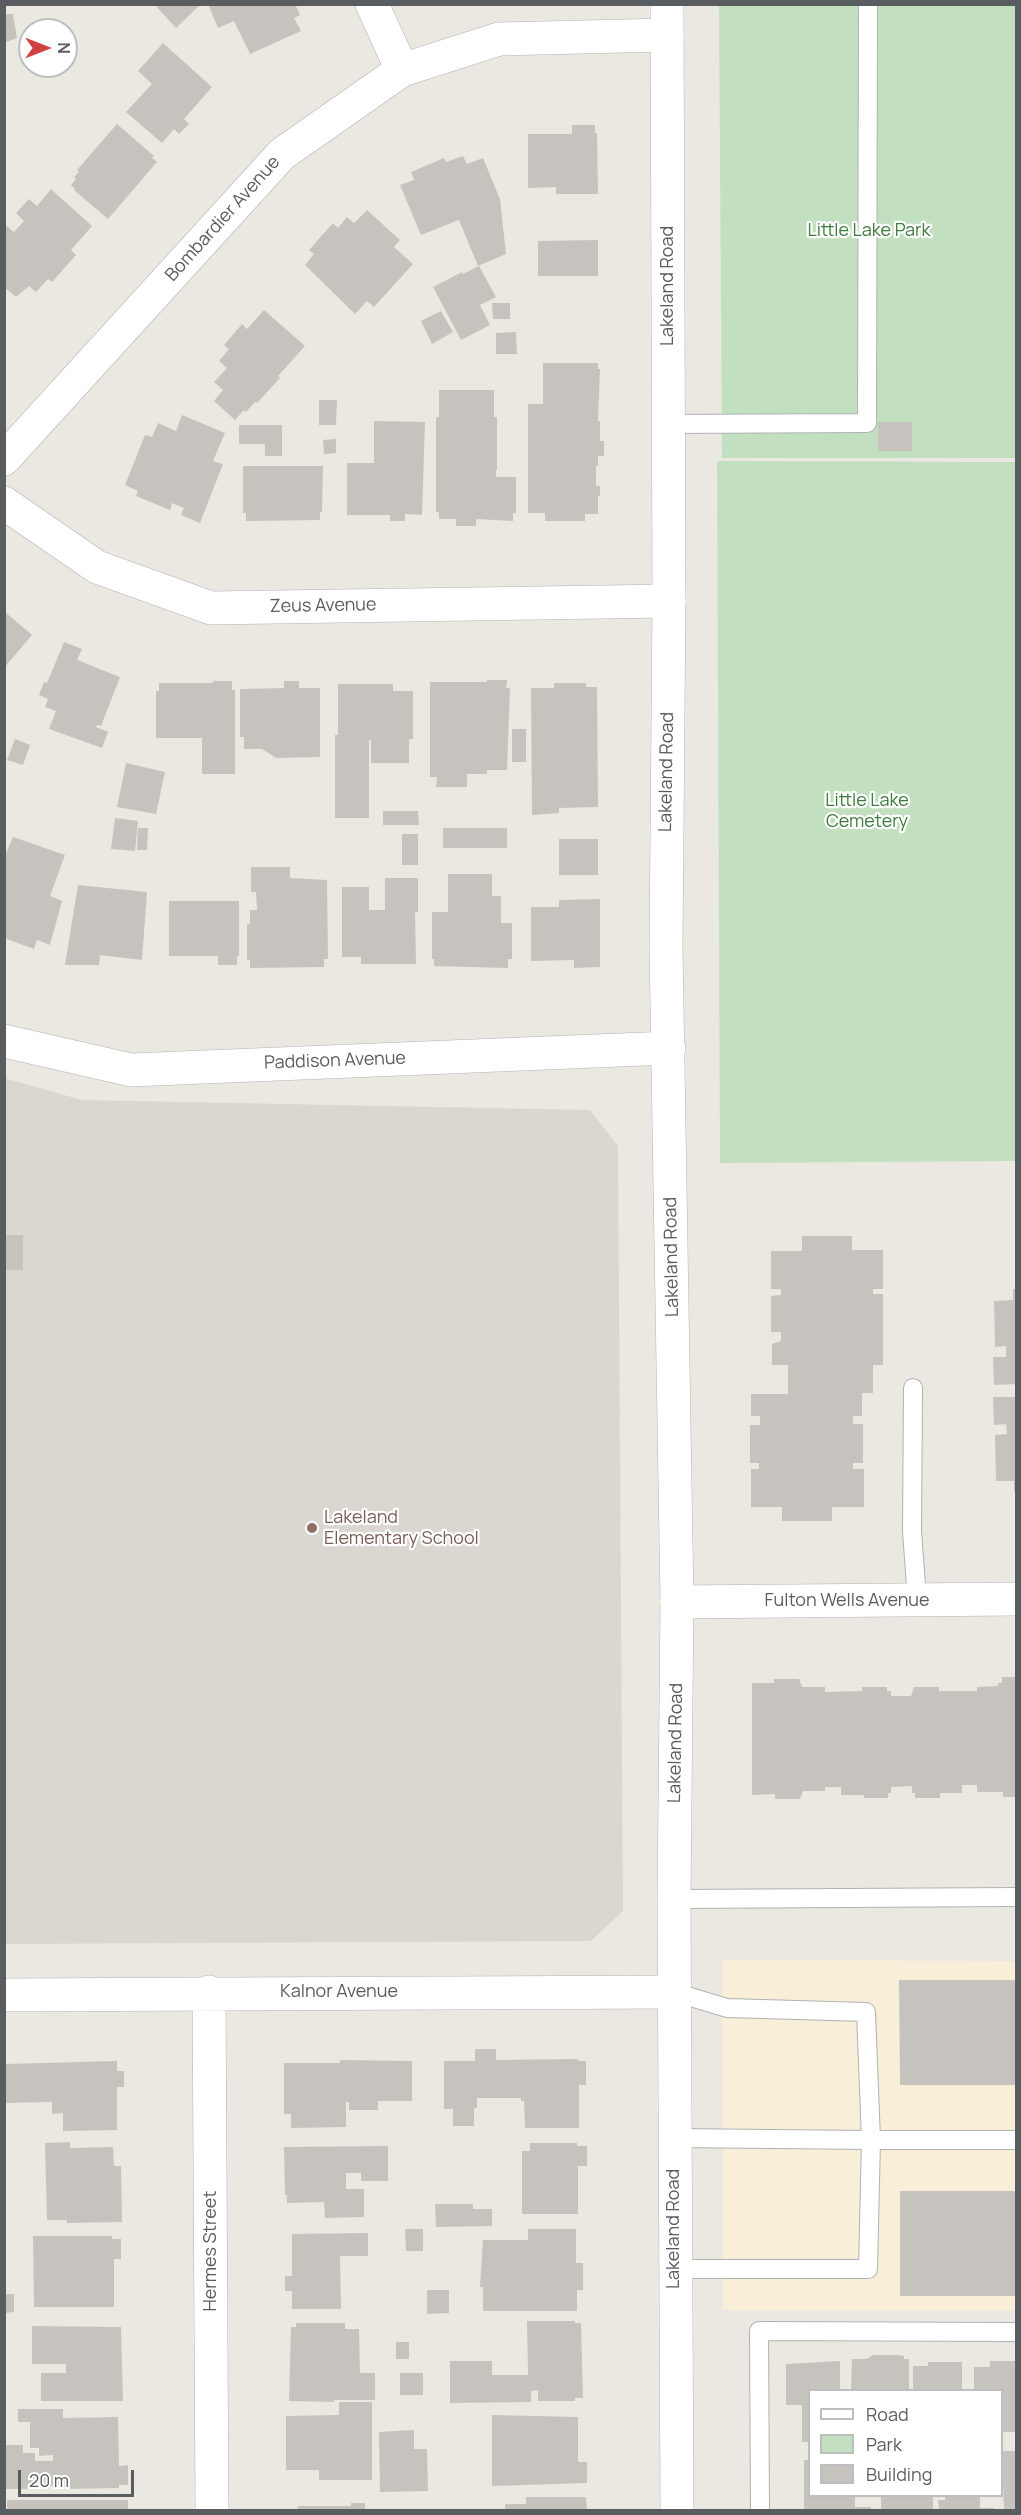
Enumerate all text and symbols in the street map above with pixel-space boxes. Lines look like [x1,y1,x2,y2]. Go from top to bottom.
north arrow [18,18,78,78]
text: N [53,42,75,54]
street label: Bombardier Avenue [161,152,285,286]
park label: Little Lake Park [808,220,930,242]
street label: Lakeland Road [657,226,679,346]
street label: Zeus Avenue [269,594,377,618]
street label: Lakeland Road [655,712,679,832]
park label: Little Lake Cemetery [825,790,909,832]
street label: Paddison Avenue [264,1048,406,1074]
street label: Lakeland Road [660,1197,684,1317]
place label: Lakeland Elementary School [324,1507,479,1550]
marker: Lakeland Elementary School [305,1521,319,1535]
street label: Fulton Wells Avenue [764,1590,930,1612]
street label: Lakeland Road [664,1683,688,1803]
street label: Kalnor Avenue [280,1981,398,2003]
street label: Lakeland Road [663,2169,685,2289]
street label: Hermes Street [200,2191,222,2311]
legend [808,2389,1003,2497]
text: Road [866,2402,909,2426]
text: Park [866,2432,902,2456]
scale bar [21,2458,136,2496]
text: Building [866,2462,932,2486]
text: 20 m [29,2468,69,2492]

